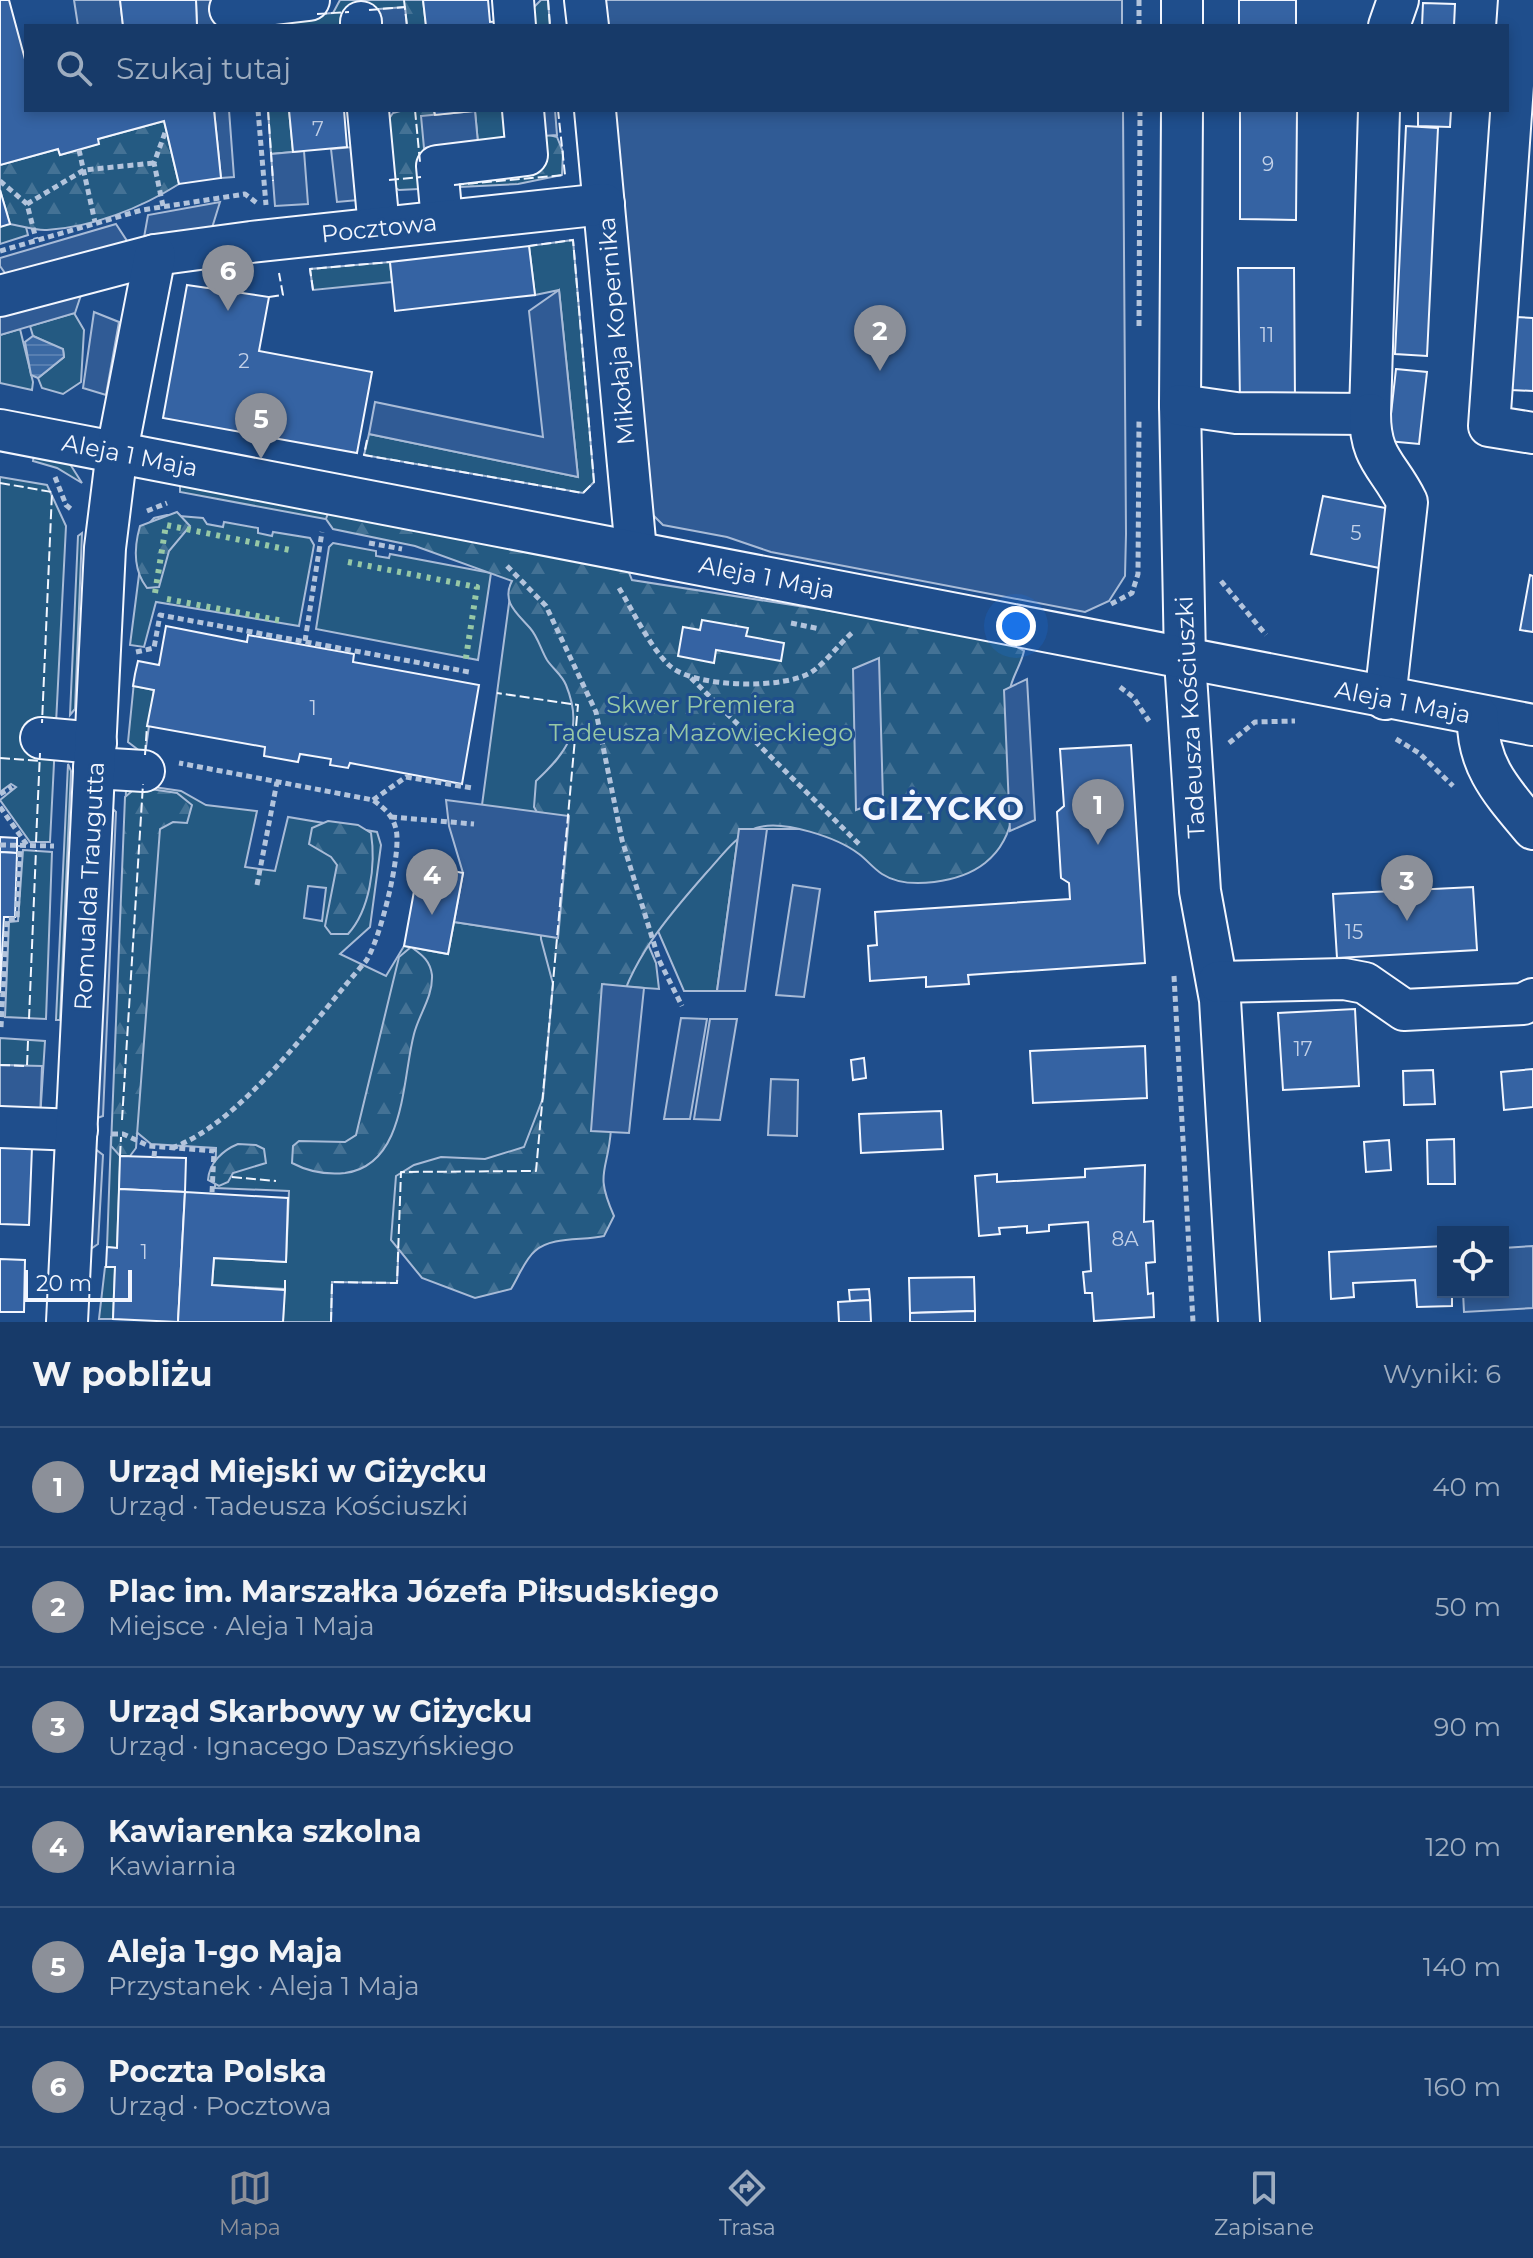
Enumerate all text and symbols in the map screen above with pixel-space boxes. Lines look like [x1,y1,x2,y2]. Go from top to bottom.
search box [24,24,1509,112]
icon: search [52,46,96,90]
text: Szukaj tutaj [116,50,291,87]
house number: 7 [312,117,324,141]
house number: 9 [1262,152,1274,176]
street label: Pocztowa [320,207,438,249]
street label: Mikołaja Kopernika [592,216,640,446]
pin: 6 [202,245,254,311]
pin: 2 [854,305,906,371]
house number: 11 [1260,323,1274,347]
house number: 2 [238,349,250,373]
pin: 5 [235,393,287,459]
street label: Aleja 1 Maja [60,428,200,482]
house number: 5 [1350,521,1362,545]
street label: Aleja 1 Maja [697,550,837,604]
street label: Tadeusza Kościuszki [1169,595,1211,839]
your location [996,606,1036,646]
street label: Aleja 1 Maja [1333,675,1473,729]
park label: Skwer Premiera Tadeusza Mazowieckiego [549,690,853,747]
house number: 1 [309,696,317,720]
street label: Romualda Traugutta [68,761,110,1011]
pin: 1 [1072,779,1124,845]
district label: GIŻYCKO [862,789,1026,828]
pin: 4 [406,849,458,915]
pin: 3 [1381,855,1433,921]
house number: 15 [1345,920,1363,944]
house number: 17 [1294,1037,1313,1061]
map controls [1437,1226,1509,1298]
button: locate [1437,1226,1509,1298]
house number: 8A [1112,1227,1139,1251]
house number: 1 [140,1240,148,1264]
scale bar [24,1266,132,1302]
text: 20 m [36,1270,92,1297]
text: W pobliżu [32,1353,213,1395]
text: Wyniki: 6 [1383,1358,1501,1390]
text: Urząd Miejski w Giżycku [108,1453,487,1490]
text: 1 [53,1471,63,1503]
text: 40 m [1432,1471,1501,1503]
text: Urząd · Tadeusza Kościuszki [108,1490,468,1522]
text: Plac im. Marszałka Józefa Piłsudskiego [108,1573,719,1610]
text: 2 [50,1591,66,1623]
text: 50 m [1435,1591,1501,1623]
text: Miejsce · Aleja 1 Maja [108,1610,375,1642]
text: Urząd Skarbowy w Giżycku [108,1693,532,1730]
text: 3 [50,1711,66,1743]
text: 90 m [1434,1711,1501,1743]
text: Urząd · Ignacego Daszyńskiego [108,1730,514,1762]
text: Kawiarenka szkolna [108,1813,421,1850]
text: 4 [49,1831,67,1863]
text: 120 m [1425,1831,1501,1863]
text: Kawiarnia [108,1850,237,1882]
text: Aleja 1-go Maja [108,1933,343,1970]
text: 5 [50,1951,66,1983]
text: 140 m [1423,1951,1501,1983]
text: Przystanek · Aleja 1 Maja [108,1970,420,2002]
text: Poczta Polska [108,2053,327,2090]
text: 6 [50,2071,66,2103]
text: 160 m [1424,2071,1501,2103]
text: Urząd · Pocztowa [108,2090,331,2122]
tab: Mapa [219,2166,281,2241]
tab: Trasa [719,2166,776,2241]
tab: Zapisane [1214,2166,1314,2241]

